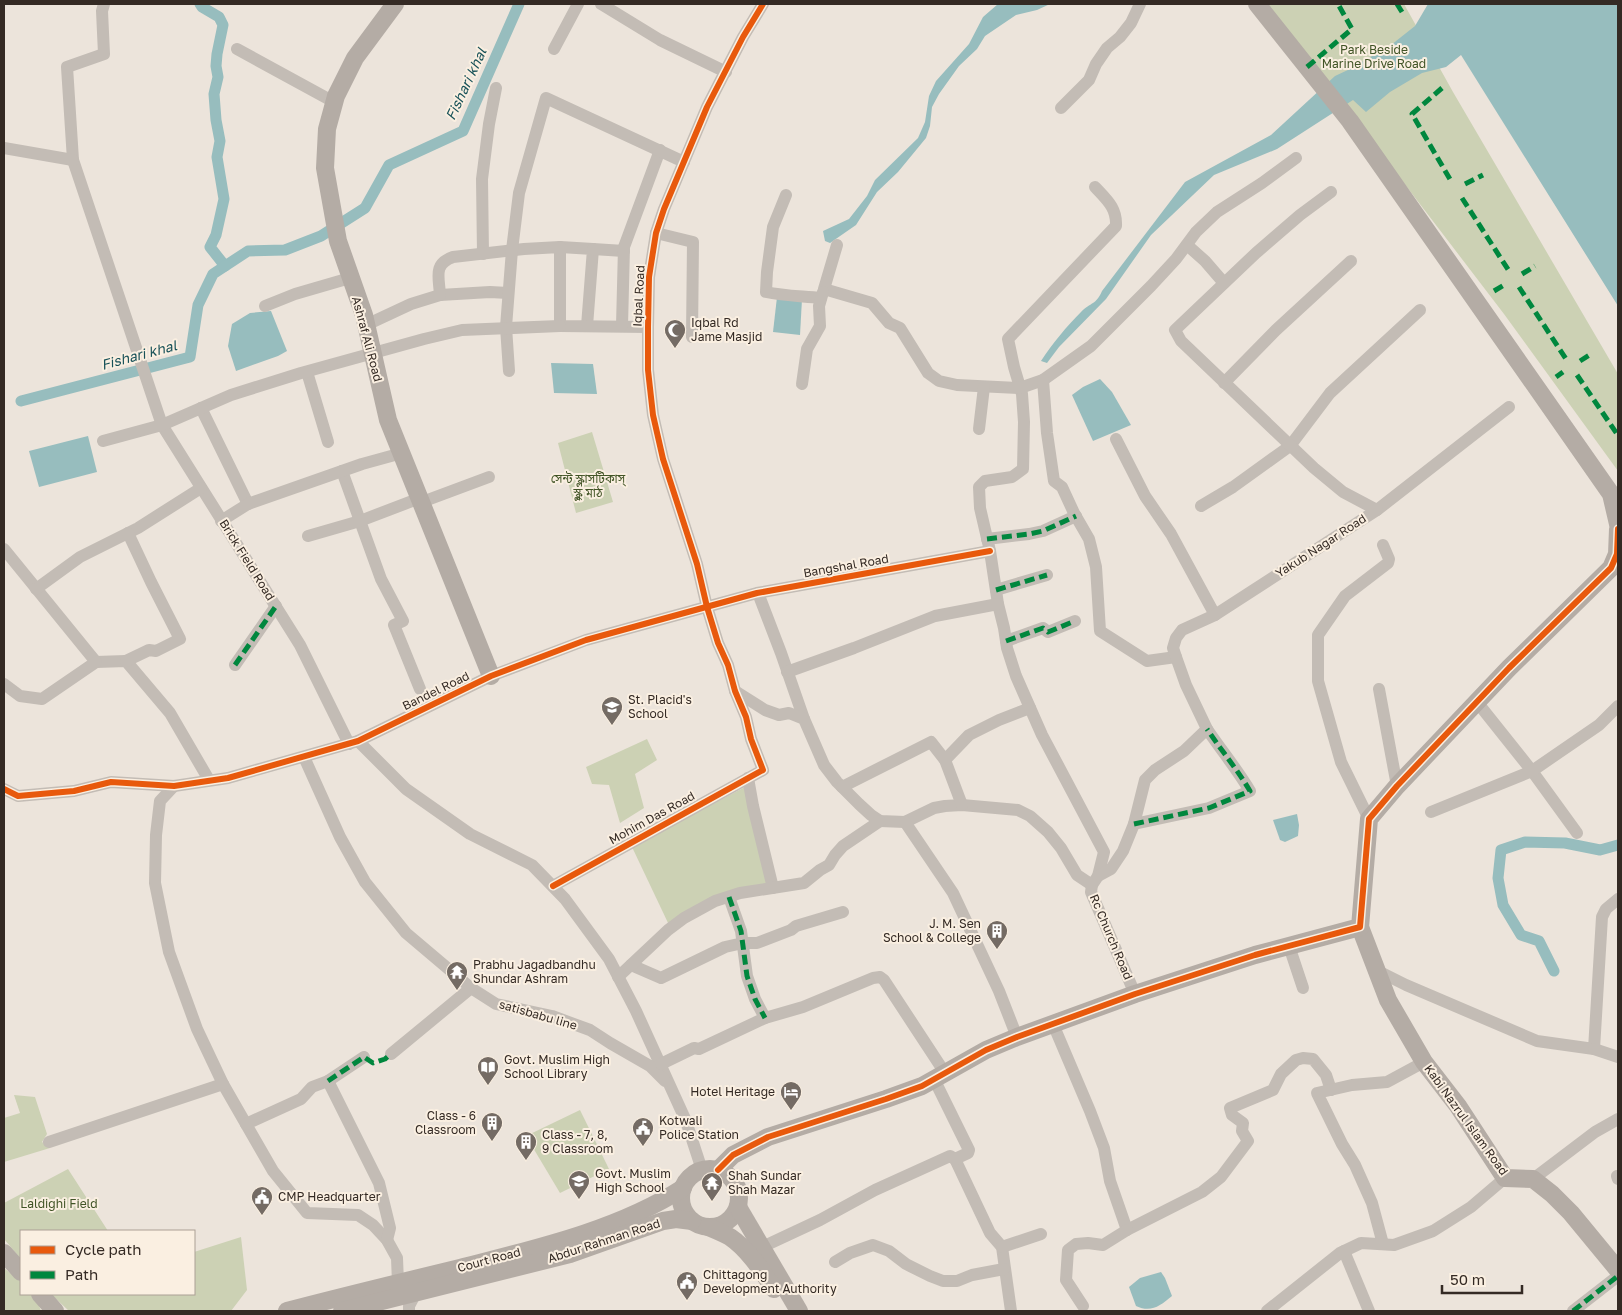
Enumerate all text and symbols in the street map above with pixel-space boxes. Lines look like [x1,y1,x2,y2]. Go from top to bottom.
park label: Park Beside Marine Drive Road [1322,42,1426,71]
water label: Fishari khal [441,45,490,123]
street label: Iqbal Road [629,265,648,327]
street label: Ashraf Ali Road [349,295,386,383]
place label: Iqbal Rd Jame Masjid [691,315,762,344]
mosque icon: Iqbal Rd Jame Masjid [663,318,687,349]
water label: Fishari khal [99,336,179,373]
park label: সেন্ট স্কলাসটিকাস্ স্কুল মাঠ [551,471,626,501]
street label: Yakub Nagar Road [1273,511,1369,580]
street label: Brick Field Road [216,516,278,603]
street label: Bangshal Road [802,551,890,580]
street label: Bandel Road [400,668,472,713]
place label: St. Placid's School [628,692,692,721]
school or university icon: St. Placid's School [600,695,624,726]
street label: Mohim Das Road [606,788,697,847]
street label: Rc Church Road [1087,892,1136,982]
place label: J. M. Sen School & College [883,916,981,945]
building icon: J. M. Sen School & College [985,919,1009,950]
place label: Prabhu Jagadbandhu Shundar Ashram [473,957,596,986]
temple icon: Prabhu Jagadbandhu Shundar Ashram [445,960,469,991]
street label: satisbabu line [497,996,579,1033]
place label: Govt. Muslim High School Library [504,1052,610,1081]
library icon: Govt. Muslim High School Library [476,1055,500,1086]
street label: Kabi Nazrul Islam Road [1421,1061,1512,1178]
hotel icon: Hotel Heritage [779,1080,803,1111]
place label: Hotel Heritage [690,1084,775,1099]
place label: Class - 6 Classroom [415,1108,476,1137]
building icon: Class - 6 Classroom [480,1111,504,1142]
place label: Kotwali Police Station [659,1113,739,1142]
public building icon: Kotwali Police Station [631,1116,655,1147]
place label: Class - 7, 8, 9 Classroom [542,1127,613,1156]
building icon: Class - 7, 8, 9 Classroom [514,1130,538,1161]
place label: Govt. Muslim High School [595,1166,671,1195]
place label: Shah Sundar Shah Mazar [728,1168,802,1197]
school or university icon: Govt. Muslim High School [567,1169,591,1200]
temple icon: Shah Sundar Shah Mazar [700,1171,724,1202]
public building icon: CMP Headquarter [250,1185,274,1216]
place label: CMP Headquarter [278,1189,381,1204]
park label: Laldighi Field [20,1196,98,1211]
street label: Abdur Rahman Road [546,1215,662,1266]
legend [20,1230,195,1295]
text: Cycle path [65,1240,141,1258]
street label: Court Road [456,1244,522,1275]
scale bar [1442,1262,1522,1294]
text: Path [65,1265,98,1283]
place label: Chittagong Development Authority [703,1267,837,1296]
public building icon: Chittagong Development Authority [675,1270,699,1301]
text: 50 m [1450,1270,1485,1288]

